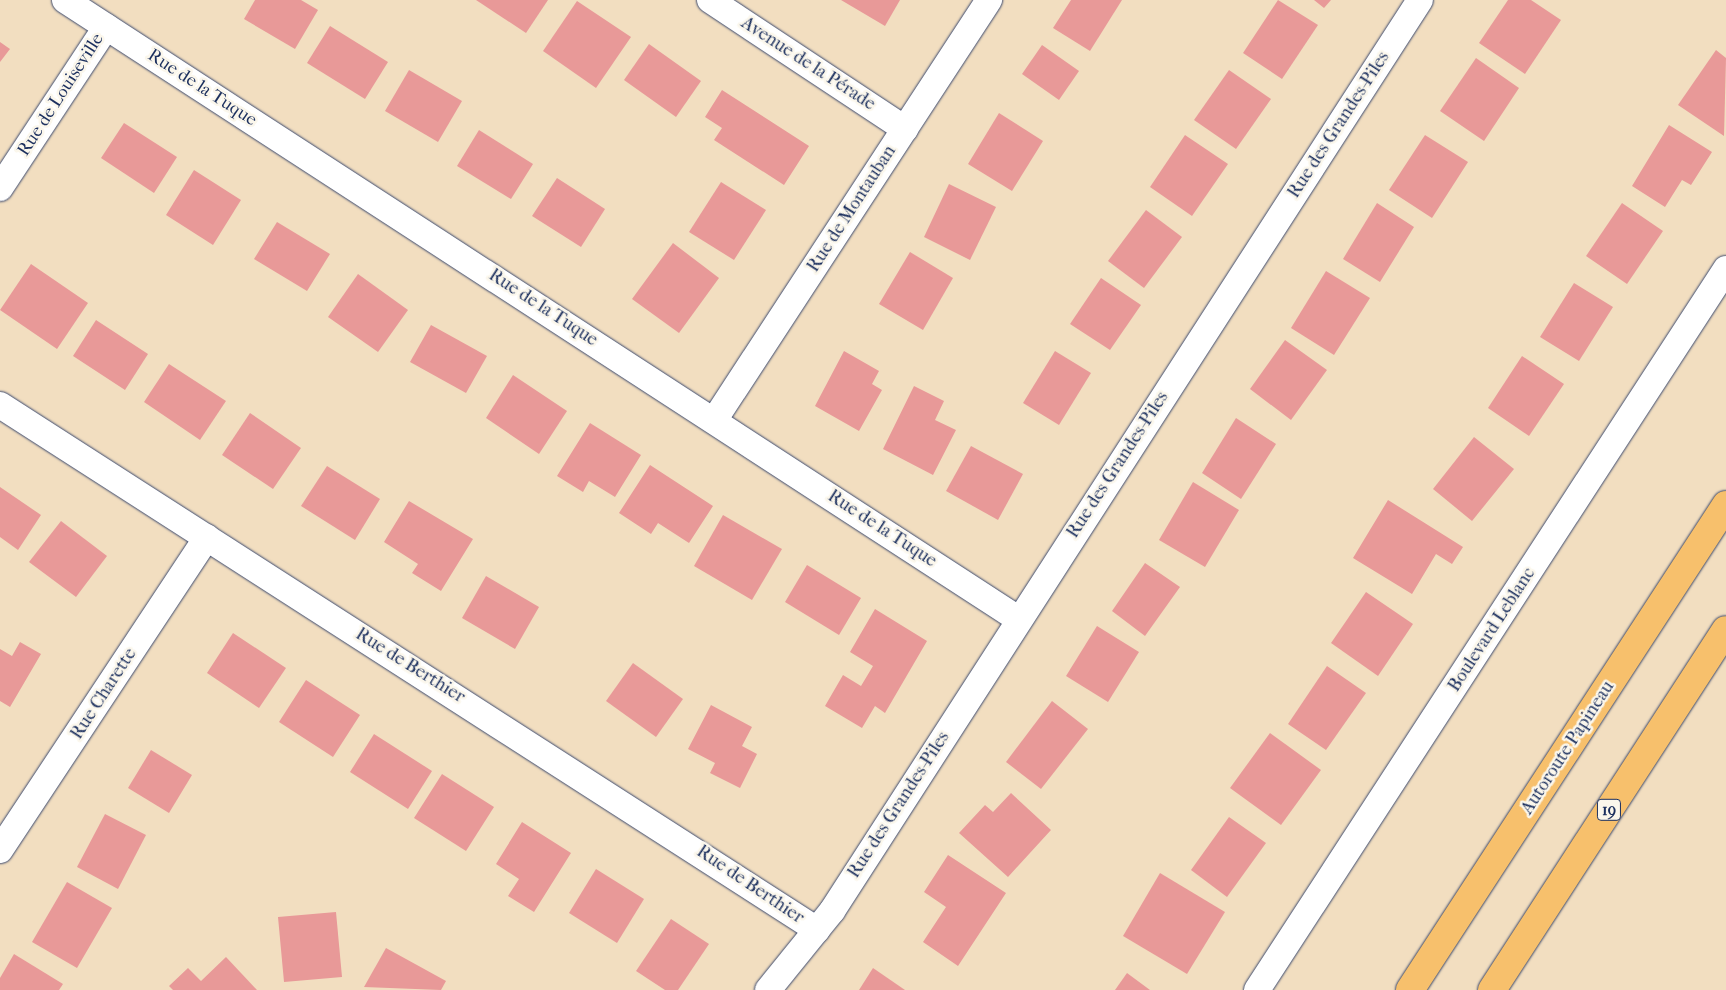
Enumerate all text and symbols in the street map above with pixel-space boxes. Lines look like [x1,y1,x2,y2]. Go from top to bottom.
street label: Avenue de la Pérade [737,13,879,115]
street label: Rue de Louiseville [13,30,109,160]
street label: Rue de la Tuque [143,45,261,131]
street label: Rue des Grandes-Piles [1284,48,1394,202]
street label: Rue de Montauban [803,142,901,276]
street label: Rue de la Tuque [484,265,602,351]
street label: Rue des Grandes-Piles [1063,388,1173,542]
street label: Rue de la Tuque [823,486,941,572]
street label: Boulevard Leblanc [1444,564,1540,696]
street label: Rue de Berthier [351,624,469,708]
street label: Rue Charette [67,644,141,744]
street label: Autoroute Papineau [1517,677,1619,819]
street label: Rue des Grandes-Piles [844,728,954,882]
road number: 19 [1596,796,1622,824]
street label: Rue de Berthier [692,841,808,929]

